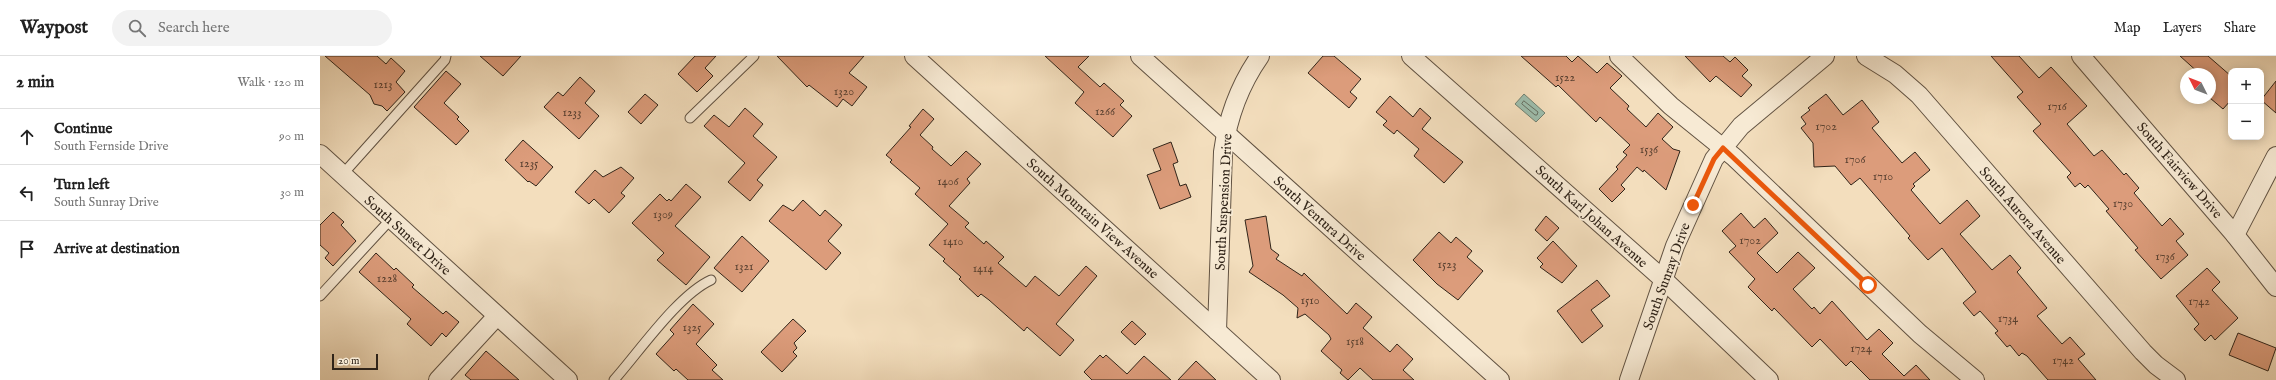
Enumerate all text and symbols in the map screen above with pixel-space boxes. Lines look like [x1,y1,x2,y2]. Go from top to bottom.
search box [112,10,392,46]
text: Waypost [20,16,88,40]
icon: search [126,17,148,39]
text: Search here [158,18,230,37]
text: Map [2114,19,2141,37]
text: Layers [2163,19,2202,37]
text: Share [2224,19,2256,37]
north arrow [2180,68,2216,104]
map controls [2228,68,2264,140]
button: + [2228,68,2264,104]
house number: 1522 [1555,70,1575,85]
text: 2 min [16,72,54,93]
text: Walk · 120 m [238,74,304,91]
house number: 1213 [373,77,393,92]
house number: 1320 [834,84,854,99]
house number: 1716 [2047,99,2068,114]
house number: 1266 [1095,104,1116,119]
button: − [2228,104,2264,140]
house number: 1233 [562,105,582,120]
text: Continue [54,119,112,138]
house number: 1702 [1815,119,1837,134]
street label: South Fairview Drive [2132,119,2226,223]
icon: ahead [16,126,38,148]
text: 90 m [279,128,304,145]
street label: South Suspension Drive [1211,132,1237,271]
text: South Fernside Drive [54,138,168,155]
house number: 1536 [1640,142,1659,157]
house number: 1706 [1844,152,1866,167]
street label: South Mountain View Avenue [1022,155,1163,283]
house number: 1235 [520,156,539,171]
street label: South Karl Johan Avenue [1531,162,1652,272]
street label: South Aurora Avenue [1975,163,2070,269]
house number: 1710 [1873,169,1893,184]
street label: South Ventura Drive [1269,172,1370,265]
house number: 1406 [937,174,960,189]
text: Turn left [54,175,110,194]
icon: left [16,182,38,204]
text: 30 m [280,184,304,201]
street label: South Sunset Drive [360,192,455,280]
text: South Sunray Drive [54,194,159,211]
route end [1684,196,1702,214]
house number: 1730 [2113,196,2133,211]
house number: 1309 [653,207,673,222]
street label: South Sunray Drive [1639,220,1695,332]
house number: 1702 [1739,233,1761,248]
house number: 1410 [943,234,963,249]
icon: arrive [16,238,38,260]
text: Arrive at destination [54,239,180,258]
house number: 1736 [2155,249,2176,264]
house number: 1523 [1438,257,1456,272]
house number: 1321 [734,259,754,274]
house number: 1414 [973,261,993,276]
house number: 1228 [377,271,398,286]
route start [1859,276,1877,294]
house number: 1510 [1300,293,1320,308]
house number: 1742 [2188,294,2210,309]
house number: 1734 [1998,311,2018,326]
house number: 1325 [683,320,702,335]
house number: 1518 [1346,334,1364,349]
house number: 1724 [1850,341,1872,356]
scale bar [332,352,378,371]
house number: 1742 [2052,353,2074,368]
text: 20 m [338,354,359,368]

